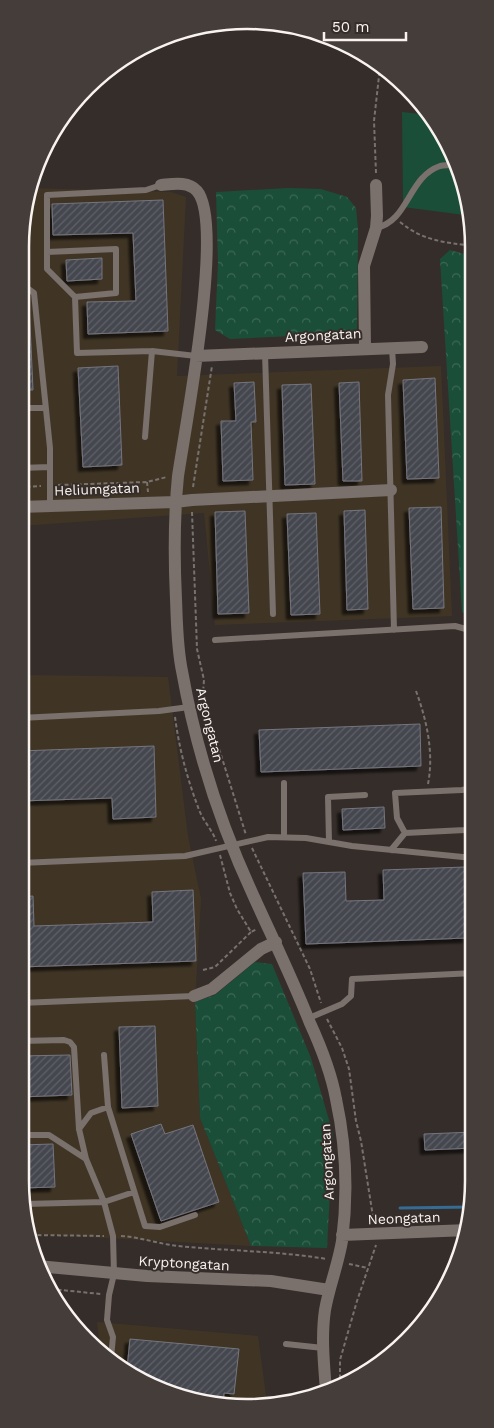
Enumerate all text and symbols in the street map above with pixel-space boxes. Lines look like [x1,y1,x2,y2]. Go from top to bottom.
scale bar [324,10,406,42]
text: 50 m [332,18,369,36]
street label: Argongatan [284,325,362,345]
street label: Heliumgatan [54,480,140,498]
street label: Argongatan [193,686,227,764]
street label: Argongatan [317,1123,337,1201]
street label: Neongatan [367,1209,441,1227]
street label: Kryptongatan [138,1253,230,1273]

